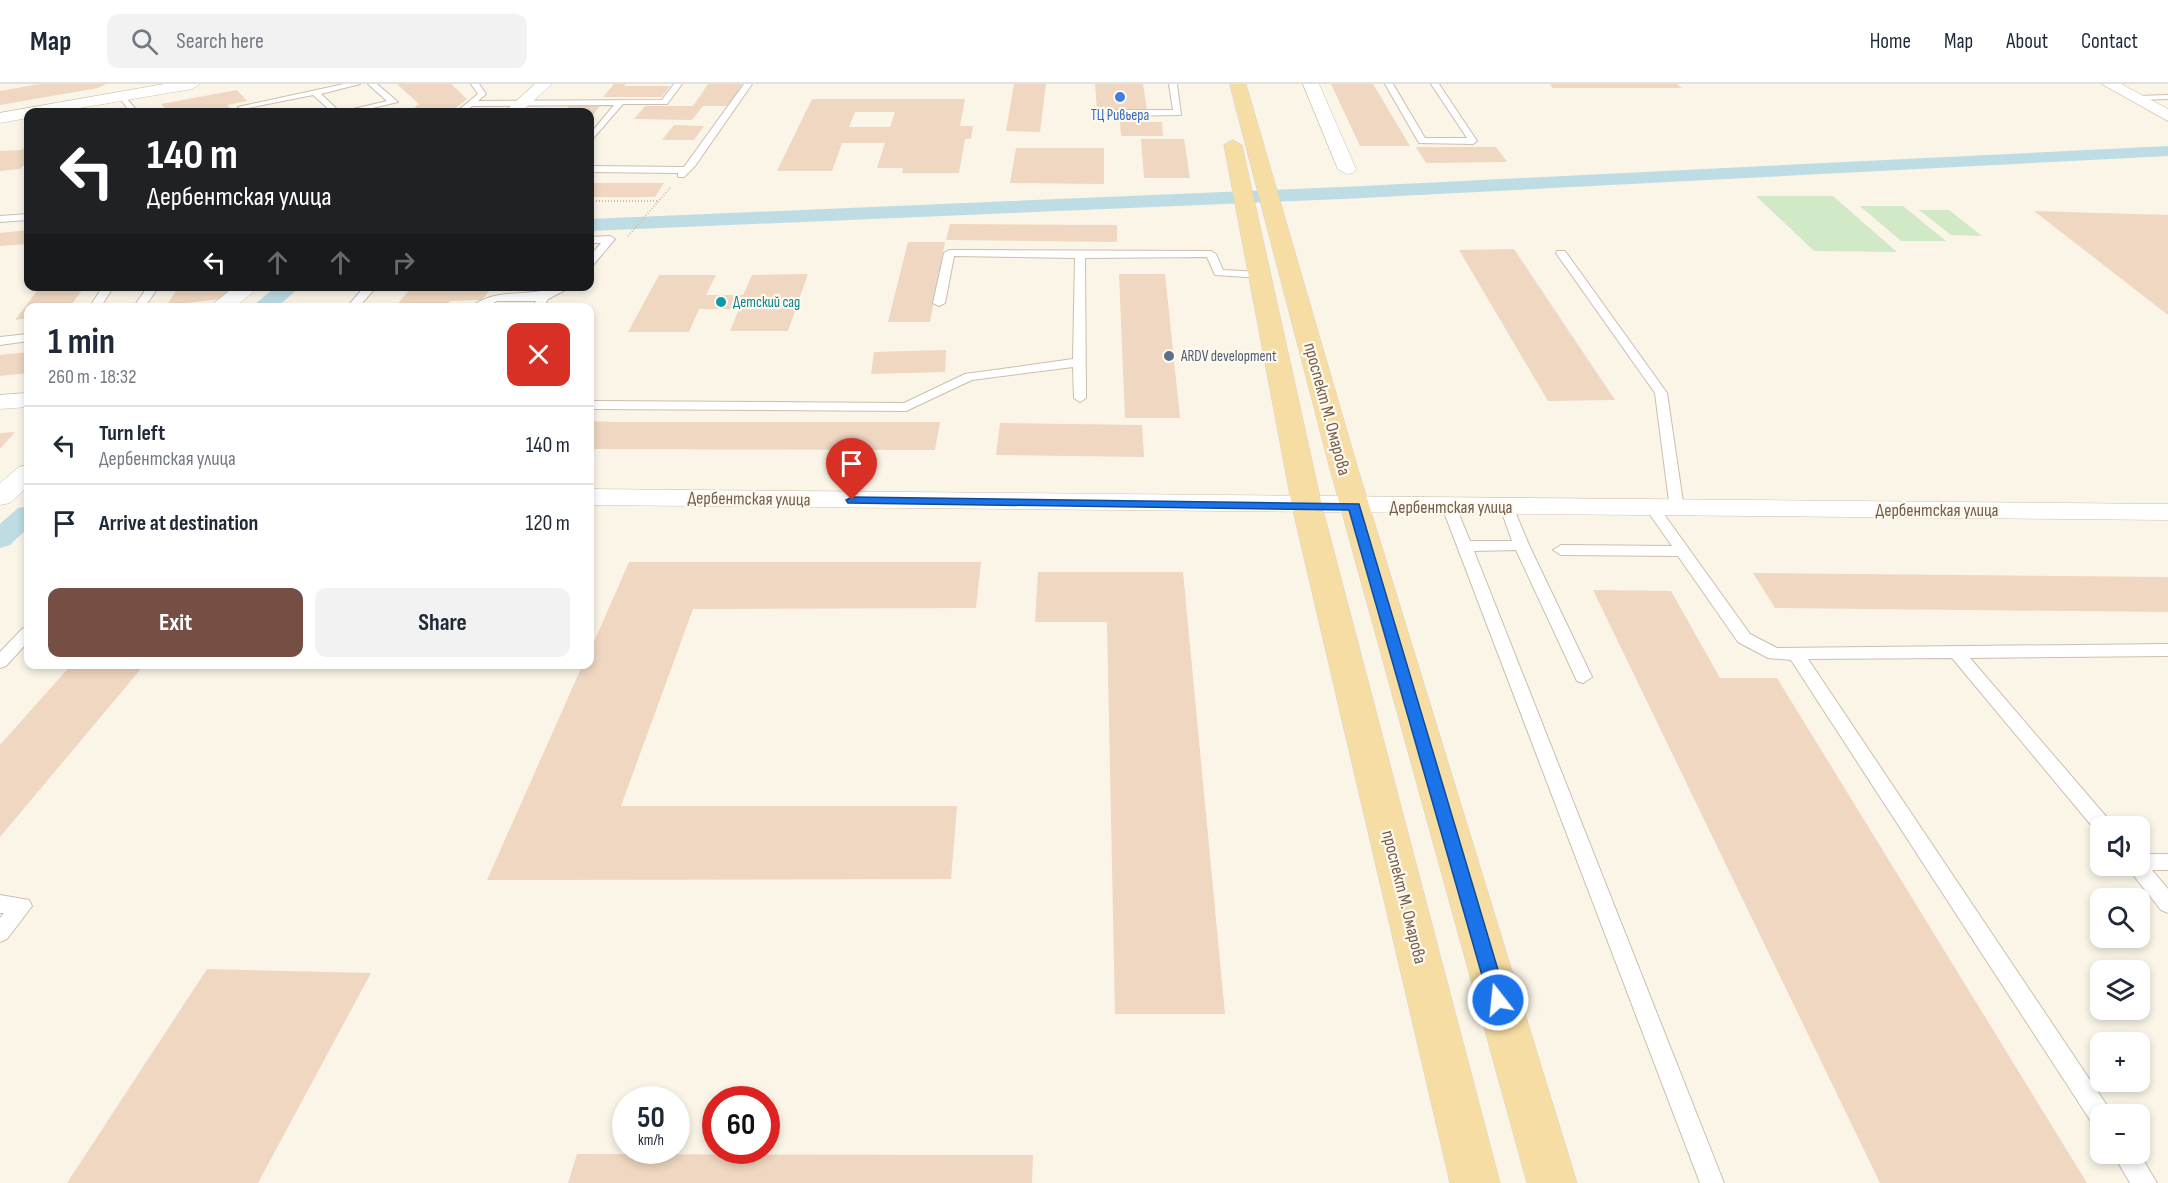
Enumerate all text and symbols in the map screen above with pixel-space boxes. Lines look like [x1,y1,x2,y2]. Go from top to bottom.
search box [107,14,527,68]
text: Map [30,25,71,58]
icon: search [128,25,161,58]
text: Search here [176,28,264,55]
text: Home [1870,29,1911,54]
text: Map [1944,29,1973,54]
text: About [2006,29,2048,54]
text: Contact [2081,29,2138,54]
marker: ТЦ Ривьера [1113,90,1127,104]
place label: ТЦ Ривьера [1091,106,1149,125]
text: 140 m [147,130,238,181]
icon: left [48,132,126,210]
text: Дербентская улица [147,181,332,213]
icon: left [198,246,231,279]
icon: ahead [261,246,294,279]
icon: ahead [324,246,357,279]
icon: right [387,246,420,279]
place label: Детский сад [733,293,800,312]
marker: Детский сад [714,295,728,309]
text: 1 min [48,321,115,364]
button: close [507,323,570,386]
street label: проспект М. Омарова [1299,340,1355,478]
place label: ARDV development [1180,347,1277,366]
marker: ARDV development [1162,349,1176,363]
text: 260 m · 18:32 [48,365,136,389]
text: Turn left [99,420,165,447]
icon: left [48,429,81,462]
text: 140 m [526,432,570,459]
pin [826,438,877,500]
text: Дербентская улица [99,447,236,471]
icon: arrive [835,447,868,480]
street label: Дербентская улица [687,487,811,511]
street label: Дербентская улица [1389,497,1513,518]
street label: Дербентская улица [1875,500,1999,521]
icon: arrive [48,507,81,540]
text: Arrive at destination [99,510,258,537]
text: 120 m [526,510,570,537]
button: Exit [48,588,303,657]
button: Share [315,588,570,657]
map controls [2090,816,2150,1164]
button: sound [2090,816,2150,876]
street label: проспект М. Омарова [1377,828,1431,966]
button: search [2090,888,2150,948]
button: layers [2090,960,2150,1020]
position arrow [1466,968,1530,1032]
button: + [2090,1032,2150,1092]
speed limit sign: 60 [702,1086,780,1164]
text: 50 [637,1100,665,1136]
button: − [2090,1104,2150,1164]
text: km/h [638,1131,664,1150]

